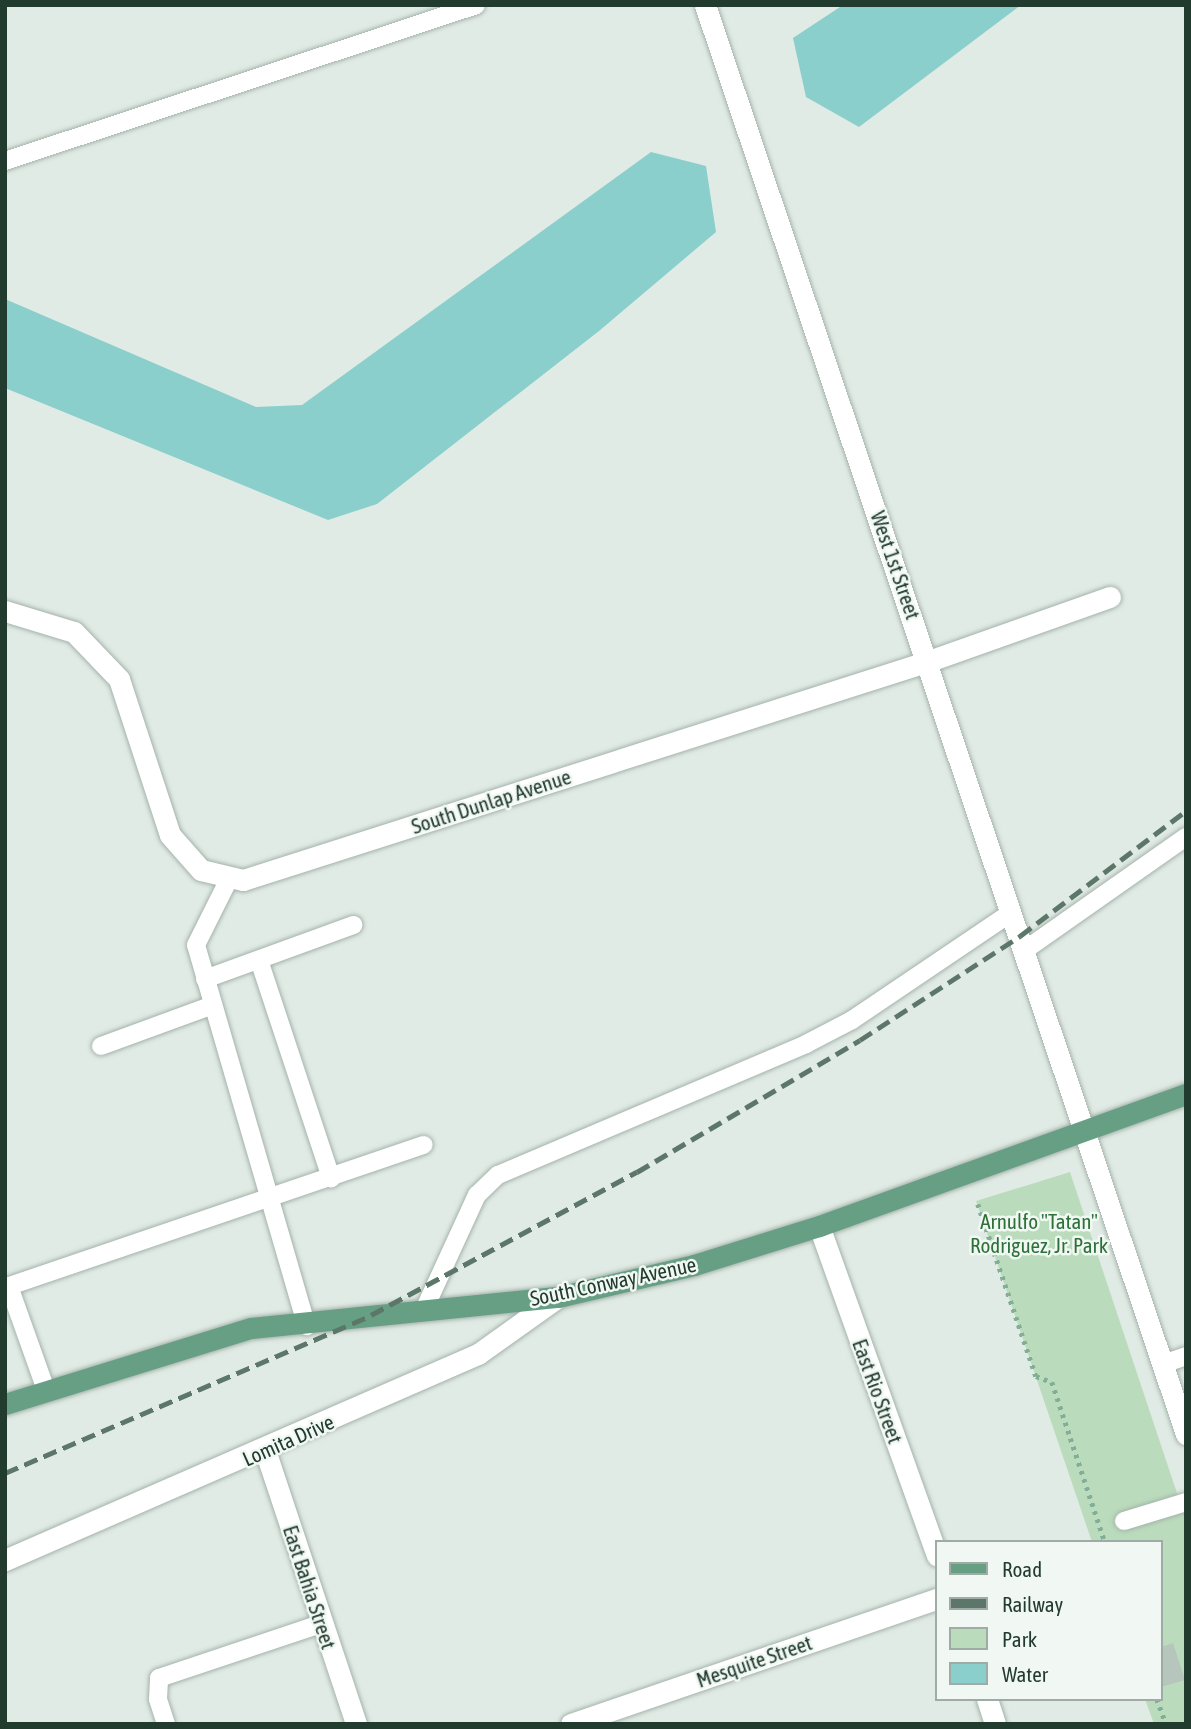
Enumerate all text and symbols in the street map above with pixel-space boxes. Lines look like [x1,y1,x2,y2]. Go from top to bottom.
street label: West 1st Street [866,508,926,622]
street label: South Dunlap Avenue [408,763,574,839]
park label: Arnulfo "Tatan" Rodriguez, Jr. Park [970,1208,1108,1258]
street label: South Conway Avenue [528,1251,698,1311]
street label: East Rio Street [847,1335,909,1447]
street label: Lomita Drive [238,1409,338,1471]
street label: East Bahia Street [278,1522,342,1652]
legend [936,1540,1163,1701]
text: Road [1002,1557,1042,1581]
text: Railway [1002,1592,1063,1616]
text: Park [1002,1627,1037,1651]
street label: Mesquite Street [693,1630,815,1692]
text: Water [1002,1662,1048,1686]

